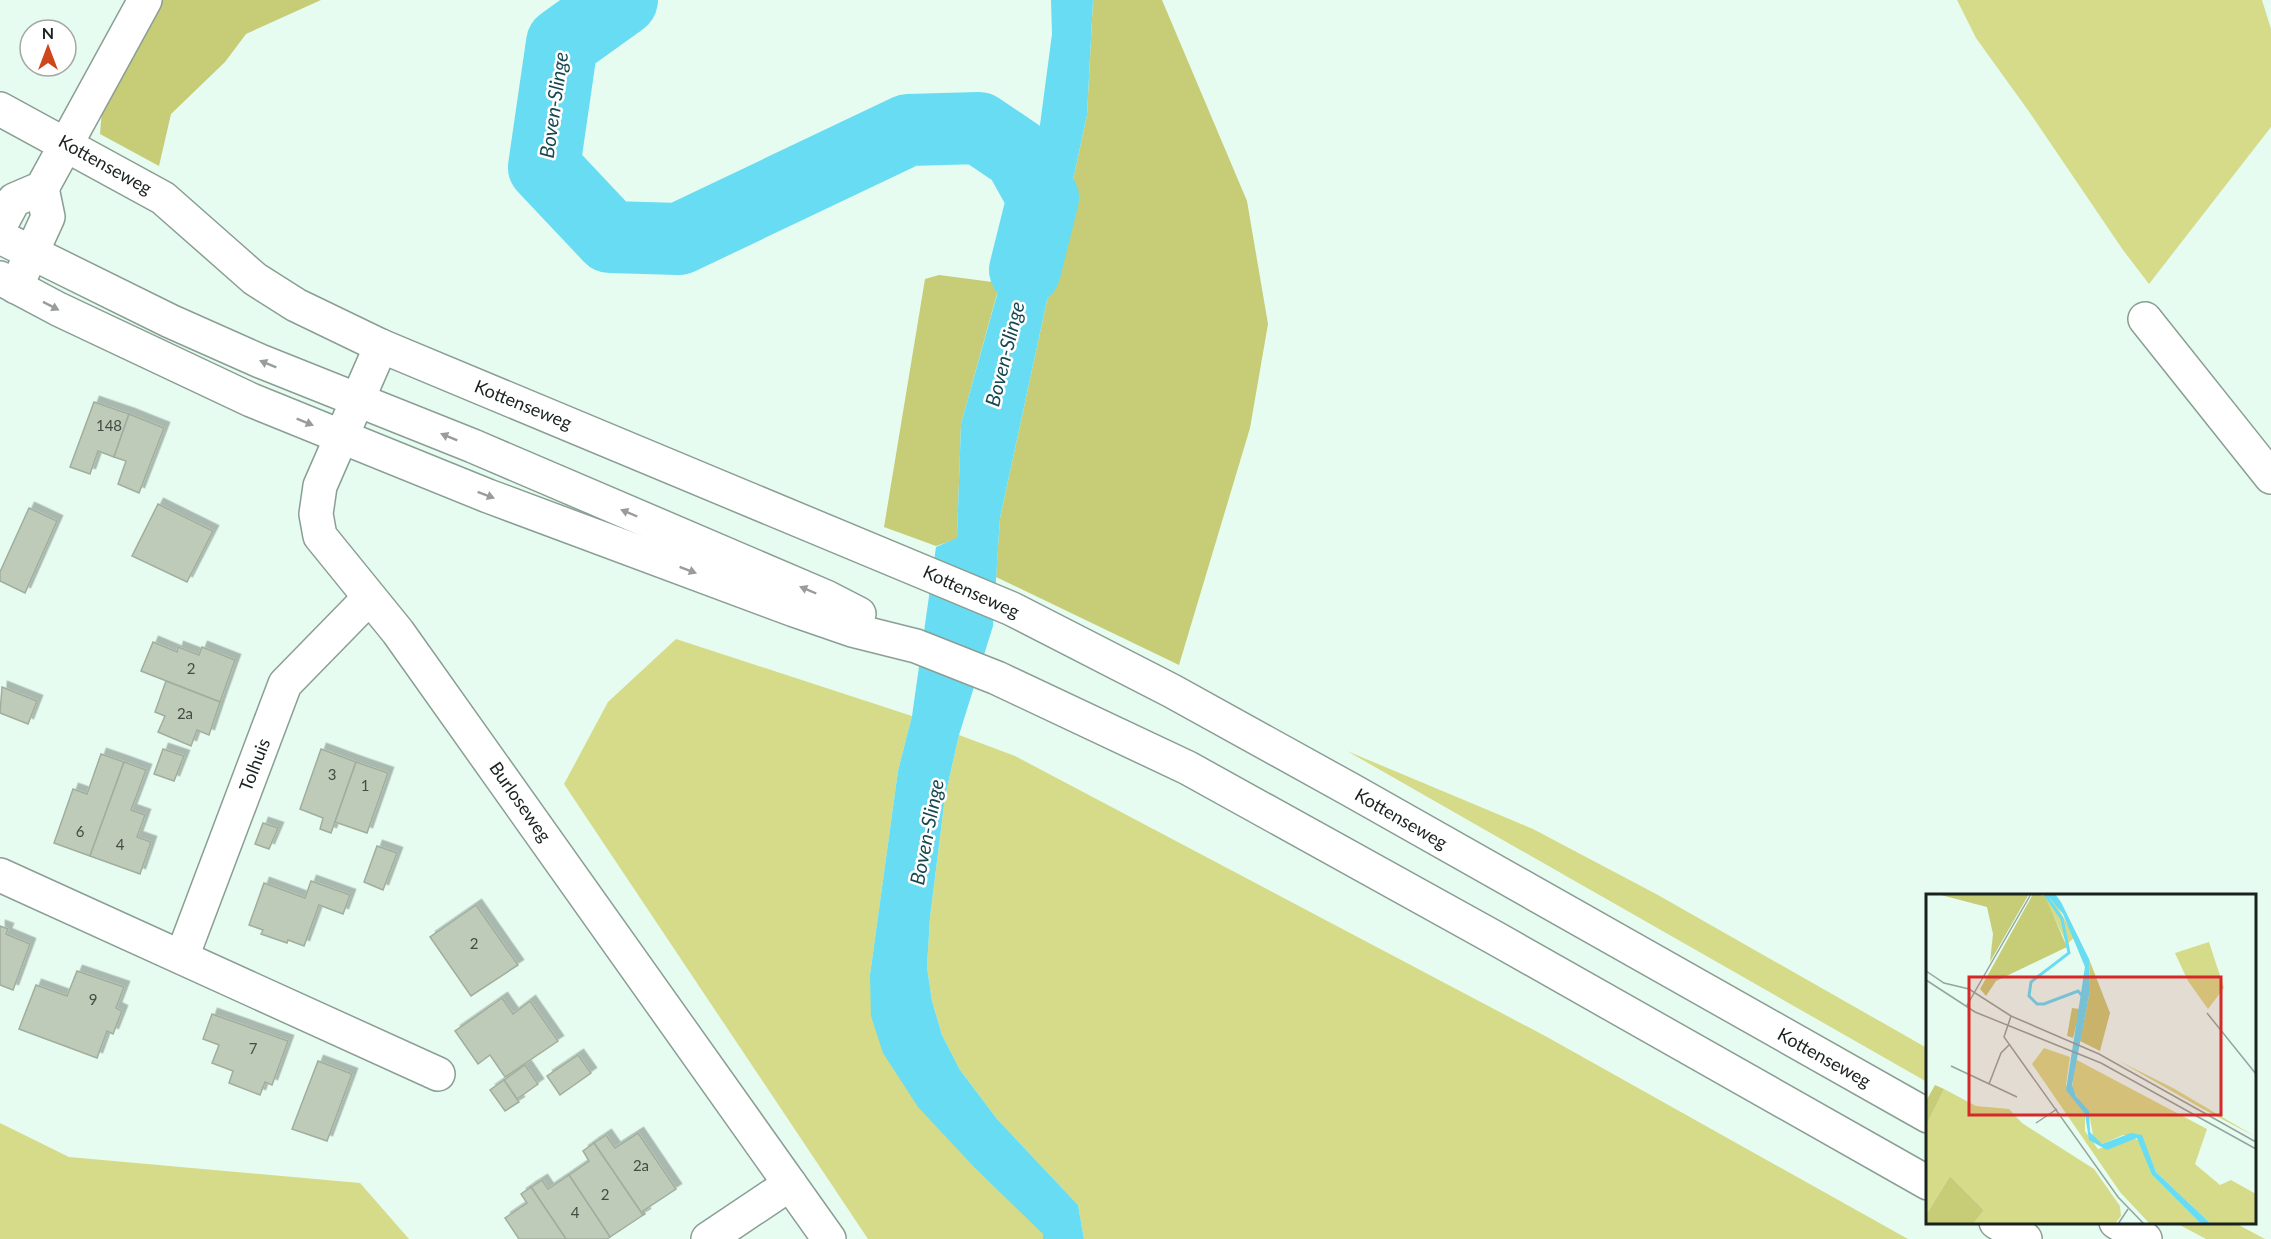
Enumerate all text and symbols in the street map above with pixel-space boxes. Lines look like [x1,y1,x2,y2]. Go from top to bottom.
north arrow [18,18,78,78]
text: N [42,23,54,42]
water label: Boven-Slinge [534,50,572,160]
street label: Kottenseweg [55,129,156,199]
water label: Boven-Slinge [979,299,1029,409]
one-way arrow [43,301,60,311]
one-way arrow [259,359,277,368]
street label: Kottenseweg [471,375,575,434]
house number: 148 [96,416,122,434]
one-way arrow [296,418,314,427]
one-way arrow [440,432,458,441]
one-way arrow [477,490,495,500]
one-way arrow [620,507,638,517]
street label: Kottenseweg [920,560,1023,622]
one-way arrow [680,566,698,576]
one-way arrow [799,584,817,594]
house number: 2 [187,659,195,677]
house number: 2a [177,704,193,722]
street label: Tolhuis [234,735,274,794]
street label: Burloseweg [485,757,556,846]
house number: 3 [328,765,336,783]
house number: 1 [361,776,369,794]
water label: Boven-Slinge [904,777,948,887]
street label: Kottenseweg [1351,783,1452,853]
house number: 6 [76,822,85,840]
house number: 4 [116,835,125,853]
inset map [1926,894,2256,1224]
house number: 2 [470,934,478,952]
house number: 9 [89,990,97,1008]
street label: Kottenseweg [1774,1022,1875,1092]
house number: 7 [249,1039,258,1057]
house number: 2a [633,1156,649,1174]
house number: 2 [601,1185,609,1203]
house number: 4 [571,1203,580,1221]

